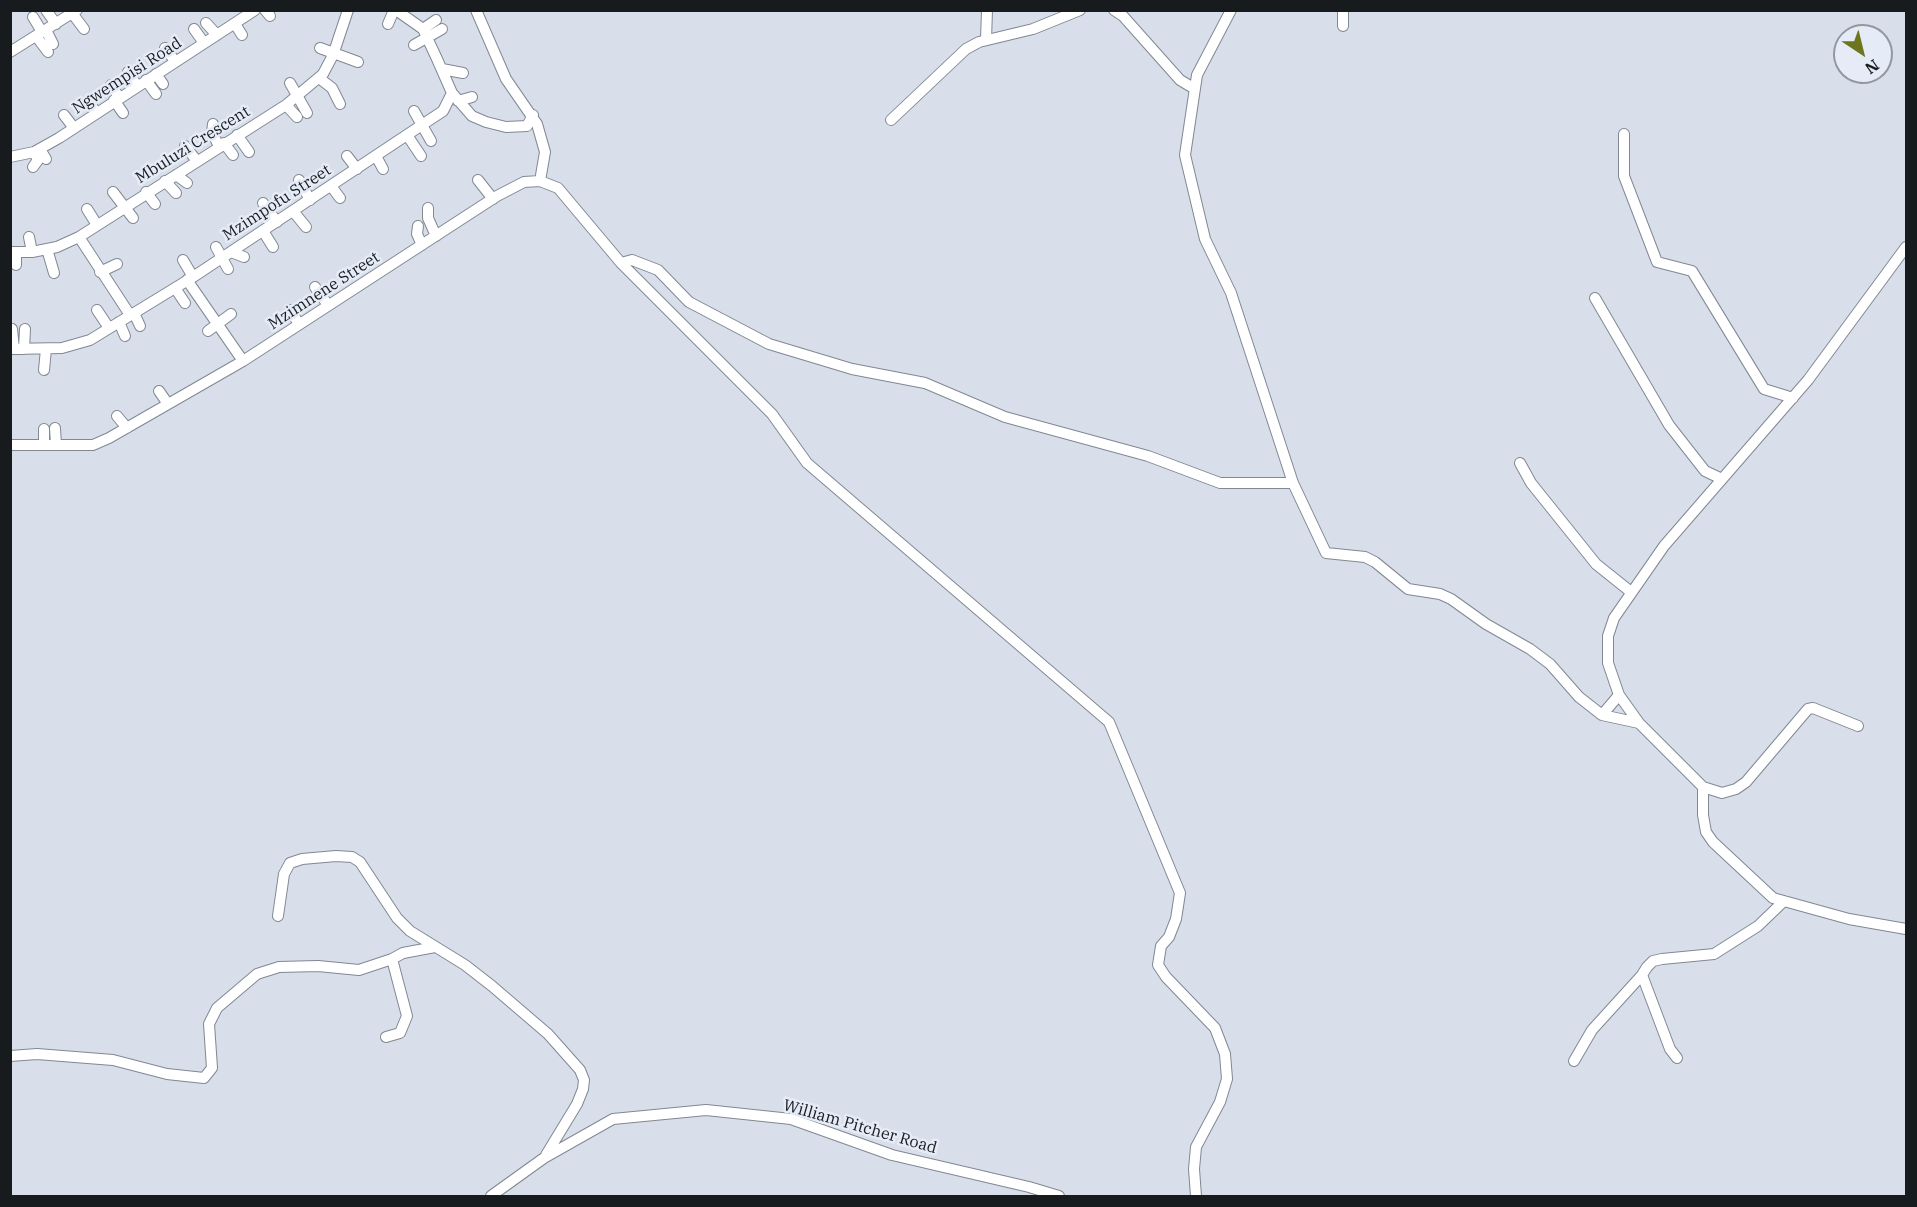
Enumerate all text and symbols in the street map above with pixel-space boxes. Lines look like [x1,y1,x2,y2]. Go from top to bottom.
north arrow [1833,24,1893,84]
street label: Ngwempisi Road [69,33,185,119]
text: N [1861,55,1883,79]
street label: Mbuluzi Crescent [132,102,254,188]
street label: Mzimpofu Street [219,161,335,245]
street label: Mzimnene Street [265,248,383,334]
street label: William Pitcher Road [781,1096,939,1158]

